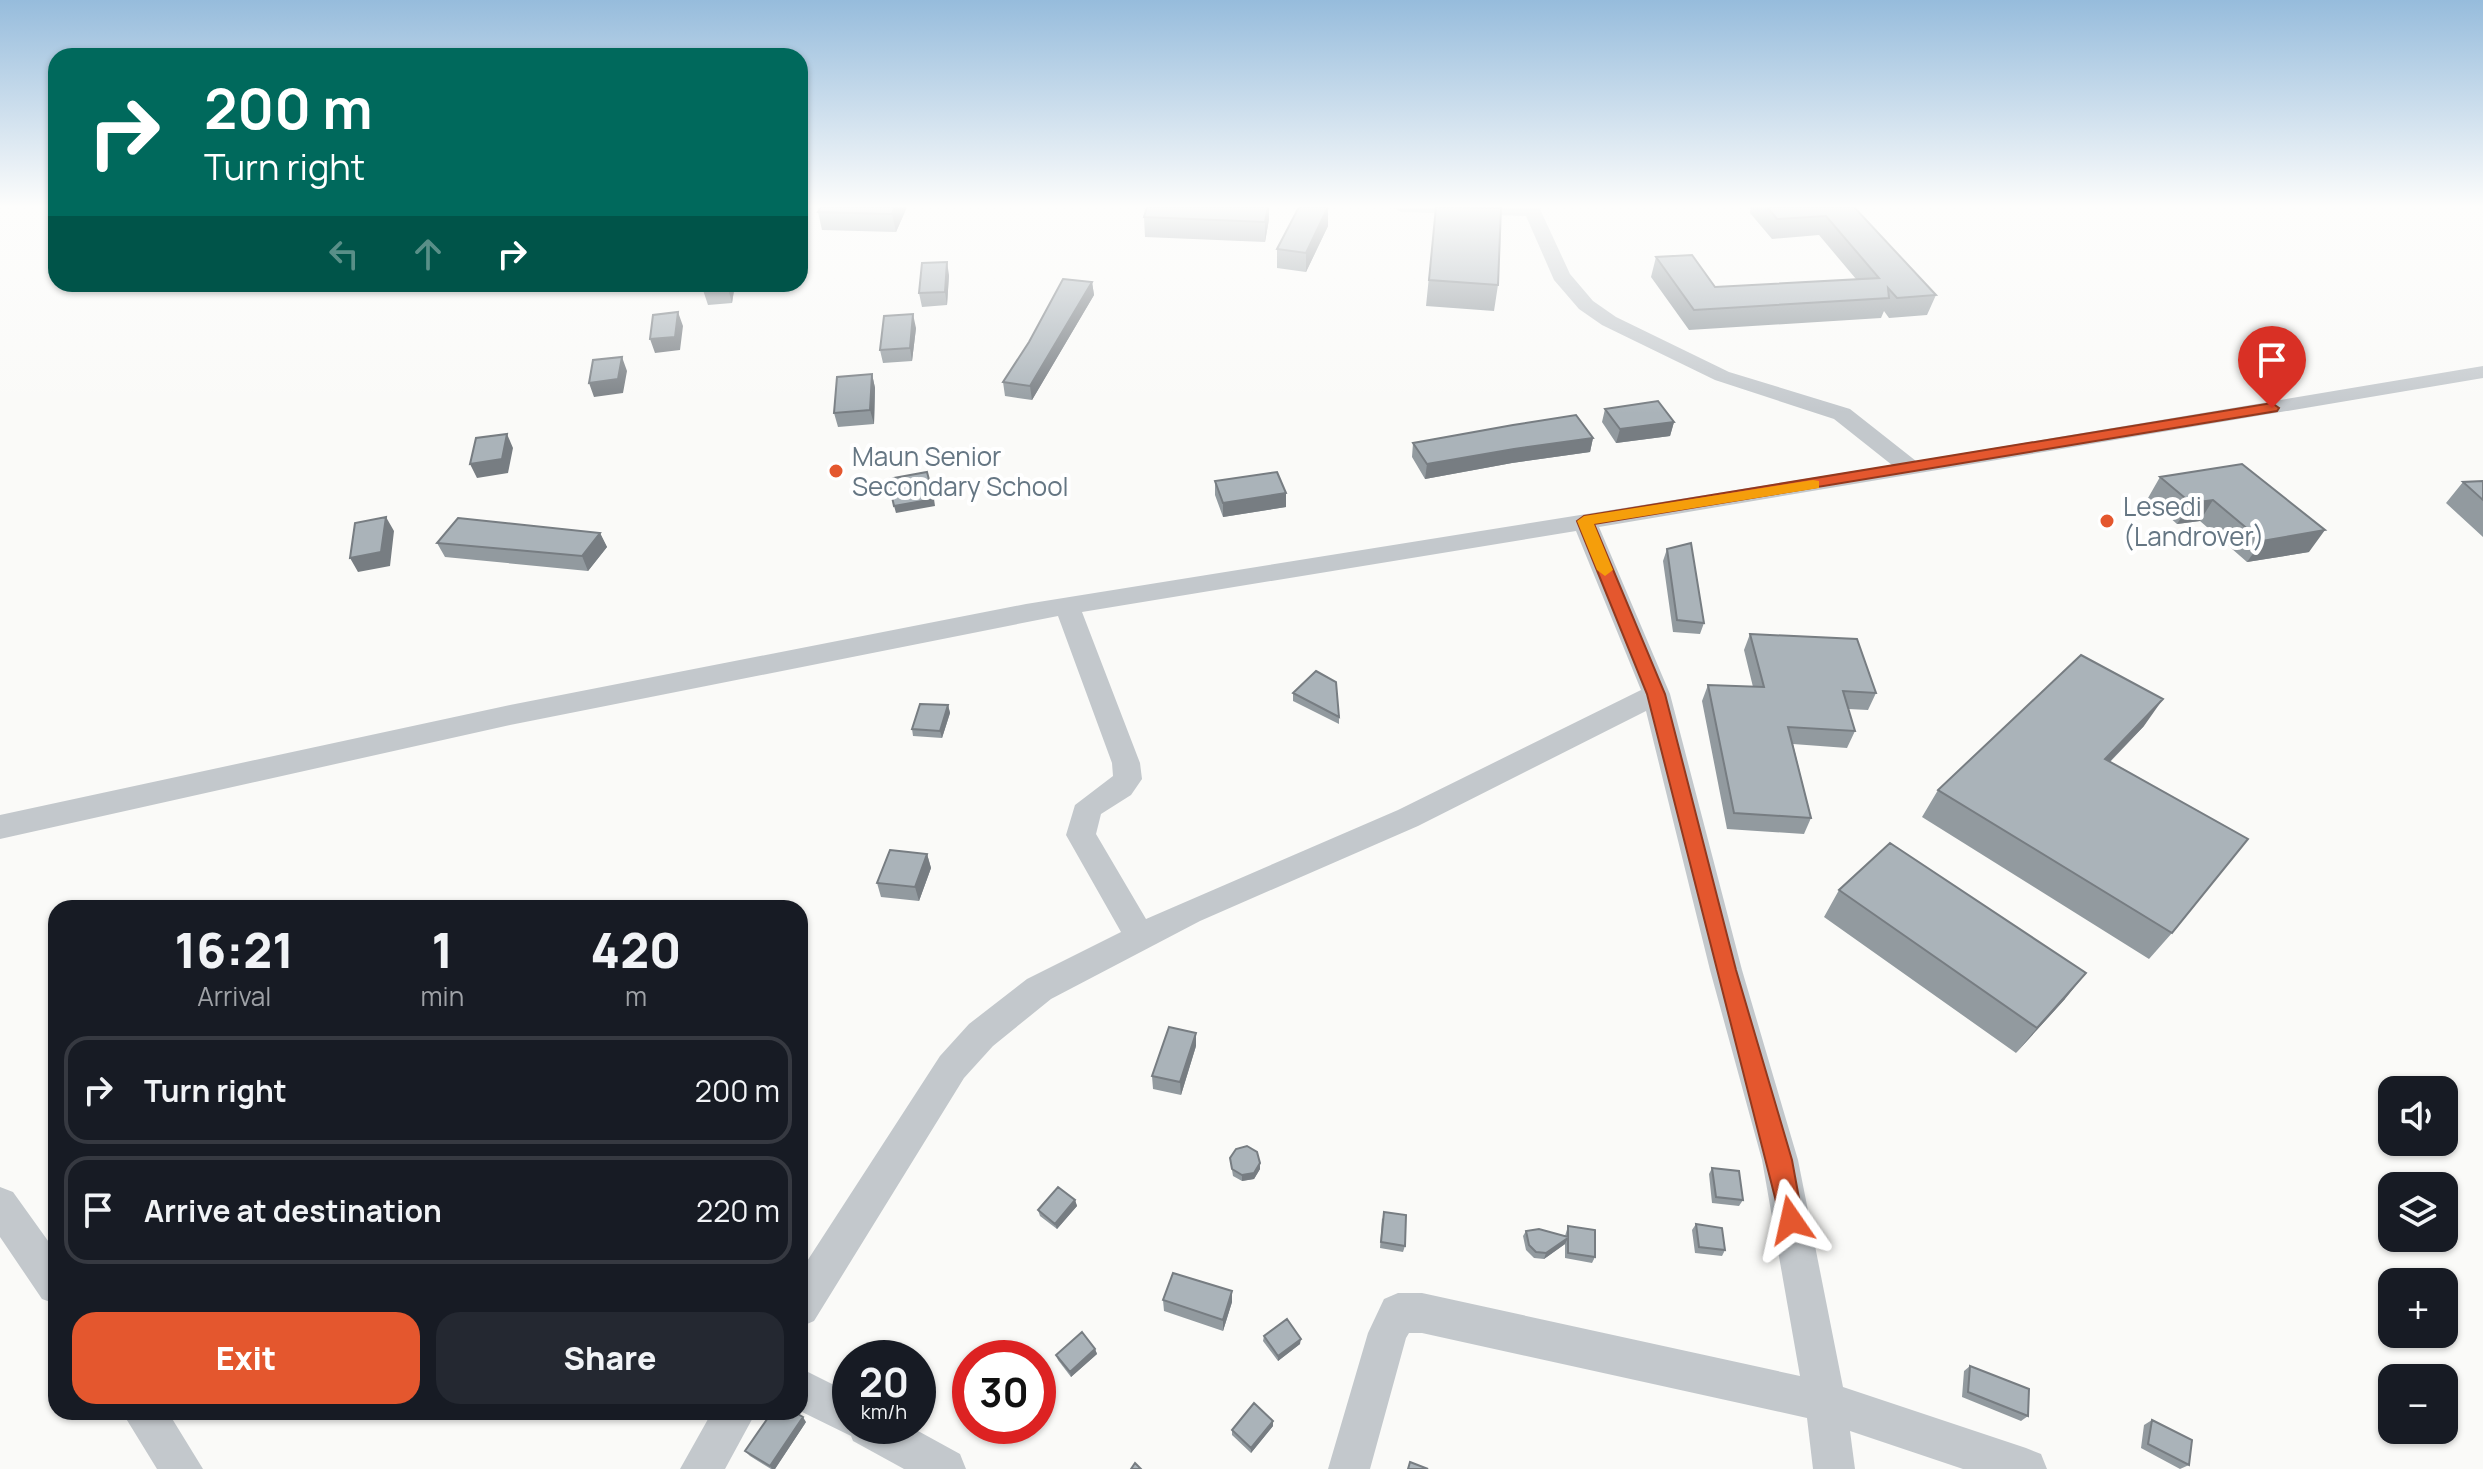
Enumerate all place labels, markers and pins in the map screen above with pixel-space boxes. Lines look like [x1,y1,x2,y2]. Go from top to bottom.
pin [2238,326,2306,408]
place label: Maun Senior Secondary School [852,438,1069,504]
marker: Maun Senior Secondary School [827,462,845,480]
place label: Lesedi (Landrover) [2123,488,2264,554]
marker: Lesedi (Landrover) [2098,512,2116,530]

